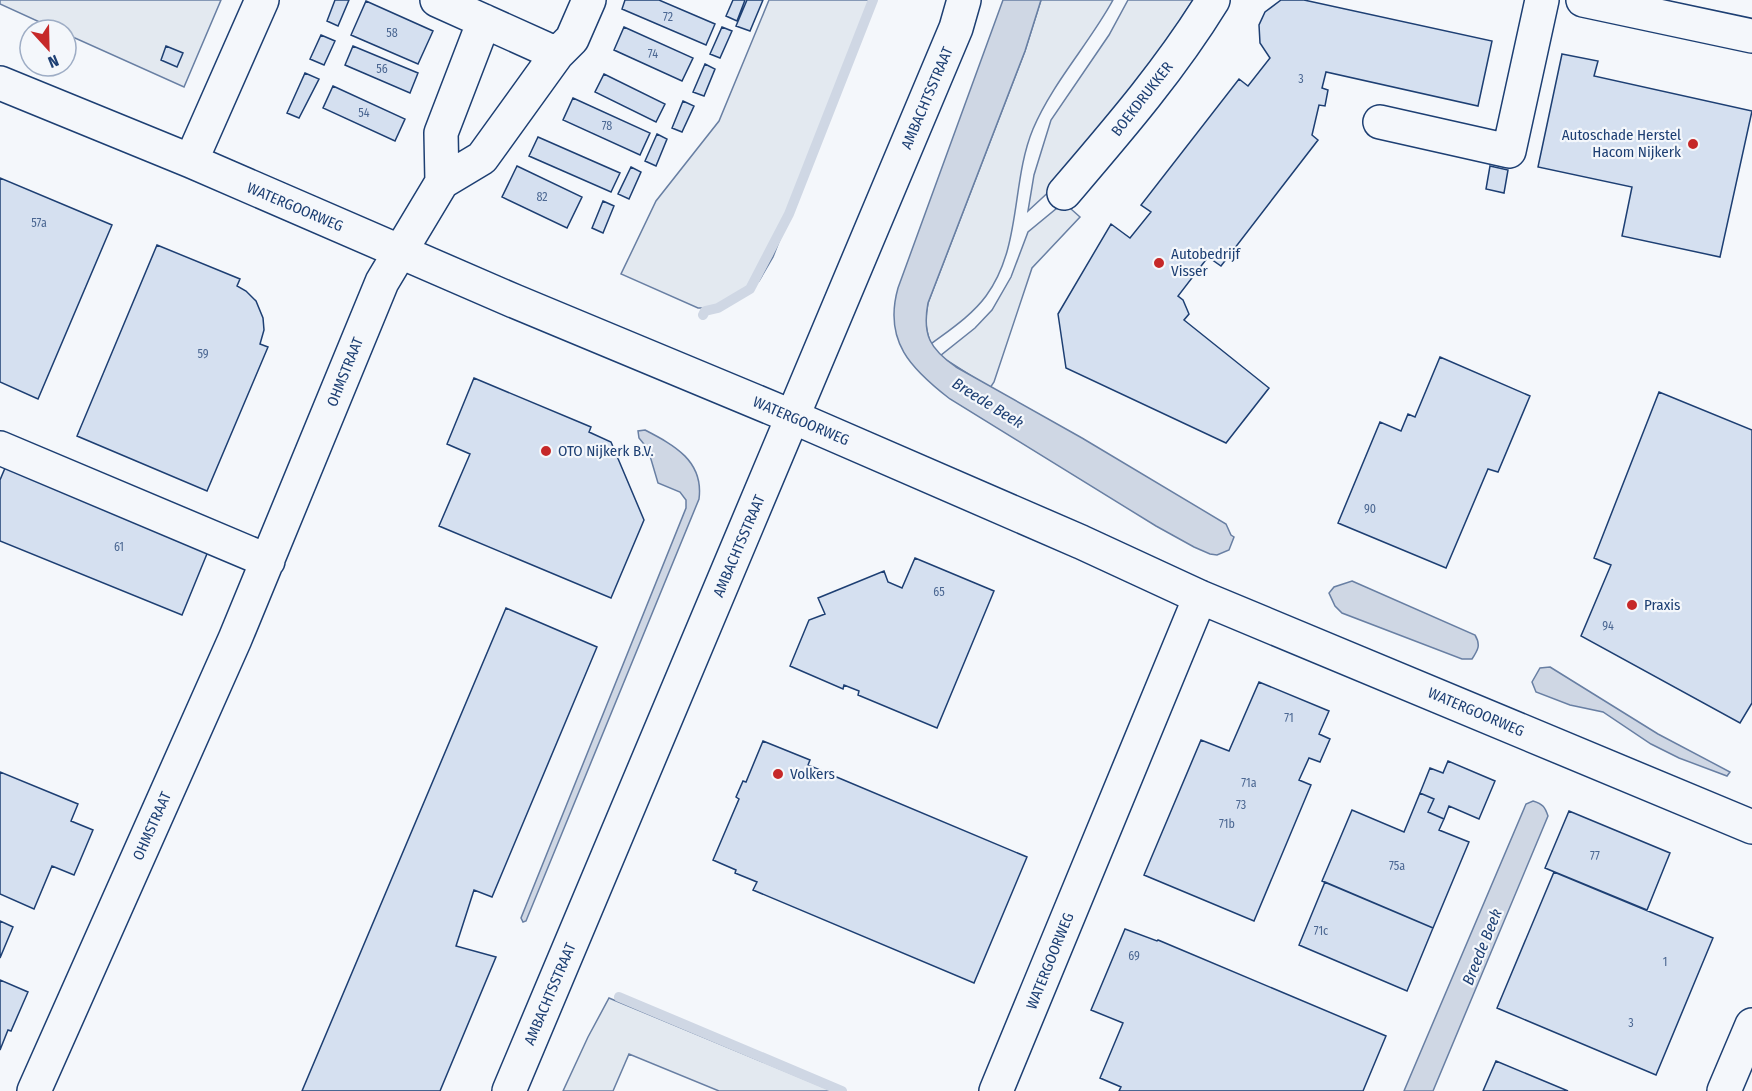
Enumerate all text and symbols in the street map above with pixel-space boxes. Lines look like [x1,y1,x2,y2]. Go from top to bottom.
house number: 72 [663,10,673,24]
north arrow [18,18,78,78]
house number: 58 [386,26,398,40]
street label: AMBACHTSSTRAAT [897,44,957,152]
house number: 74 [648,47,658,61]
text: N [45,51,61,72]
street label: BOEKDRUKKER [1107,58,1177,140]
house number: 56 [376,62,388,76]
house number: 3 [1298,72,1304,86]
house number: 54 [358,106,370,120]
house number: 78 [602,119,612,133]
place label: Autoschade Herstel Hacom Nijkerk [1562,126,1681,161]
marker: Autoschade Herstel Hacom Nijkerk [1686,137,1700,151]
street label: WATERGOORWEG [244,179,346,235]
house number: 82 [536,190,548,204]
house number: 57a [31,216,47,230]
place label: Autobedrijf Visser [1171,245,1242,280]
marker: Autobedrijf Visser [1152,256,1166,270]
street label: OHMSTRAAT [323,335,367,409]
house number: 59 [197,347,209,361]
water label: Breede Beek [949,374,1027,432]
street label: WATERGOORWEG [750,393,852,449]
place label: OTO Nijkerk B.V. [558,442,654,460]
marker: OTO Nijkerk B.V. [539,444,553,458]
street label: AMBACHTSSTRAAT [709,492,769,600]
house number: 90 [1364,502,1376,516]
house number: 61 [114,540,124,554]
house number: 65 [933,585,945,599]
place label: Praxis [1644,596,1680,614]
marker: Praxis [1625,598,1639,612]
house number: 94 [1602,619,1614,633]
street label: WATERGOORWEG [1425,684,1527,740]
house number: 71 [1284,711,1294,725]
place label: Volkers [790,765,835,783]
marker: Volkers [771,767,785,781]
house number: 71a [1241,776,1257,790]
street label: OHMSTRAAT [129,789,175,863]
house number: 73 [1236,798,1246,812]
house number: 71b [1219,817,1235,831]
house number: 77 [1590,849,1600,863]
house number: 75a [1389,859,1405,873]
water label: Breede Beek [1458,906,1506,988]
street label: WATERGOORWEG [1022,910,1078,1012]
house number: 71c [1314,924,1328,938]
street label: AMBACHTSSTRAAT [520,940,580,1048]
house number: 69 [1128,949,1140,963]
house number: 1 [1663,955,1667,969]
house number: 3 [1628,1016,1634,1030]

